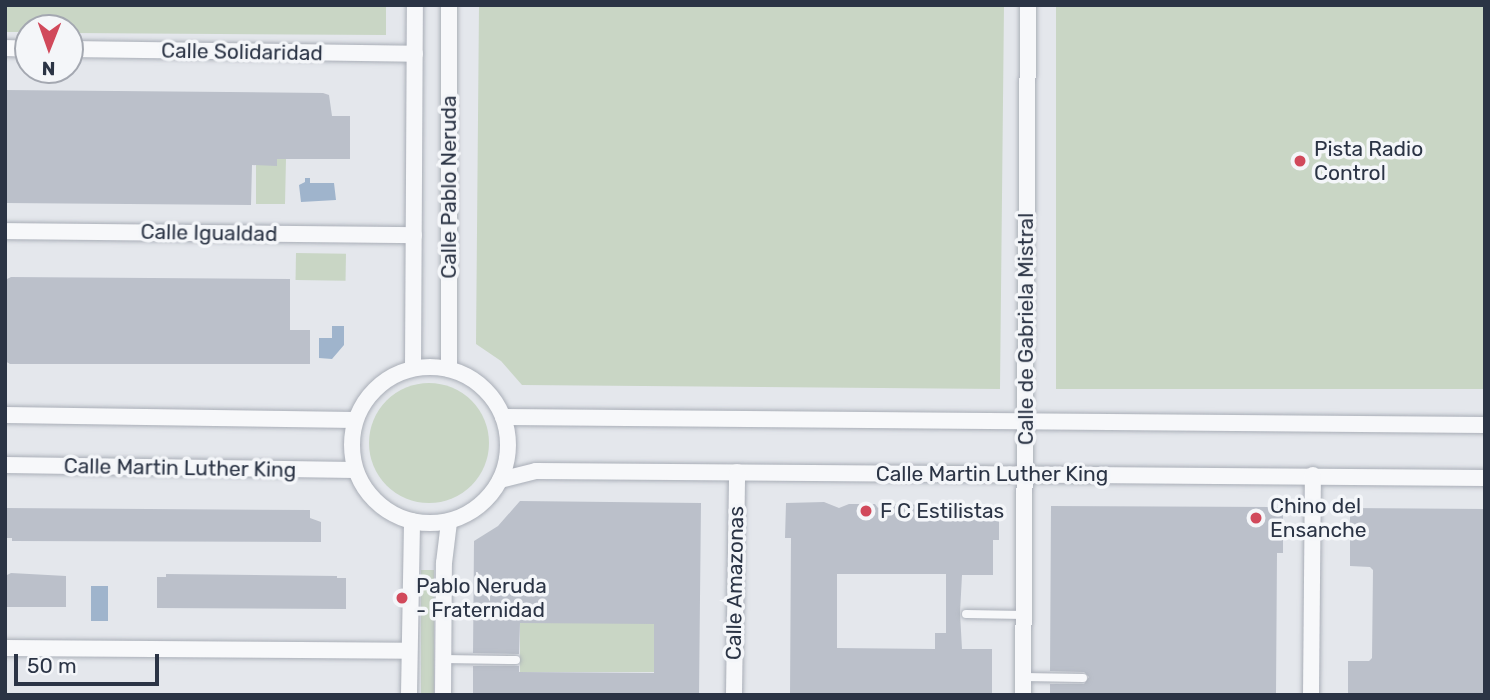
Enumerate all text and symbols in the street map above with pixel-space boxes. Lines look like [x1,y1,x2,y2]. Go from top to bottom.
north arrow [14,14,84,84]
street label: Calle Solidaridad [161,38,323,66]
text: N [42,57,56,80]
street label: Calle Pablo Neruda [436,95,462,279]
place label: Pista Radio Control [1314,136,1423,186]
marker: Pista Radio Control [1292,153,1308,169]
street label: Calle de Gabriela Mistral [1013,213,1039,445]
street label: Calle Igualdad [140,219,278,247]
street label: Calle Martin Luther King [63,453,297,483]
street label: Calle Martin Luther King [875,461,1109,487]
place label: Chino del Ensanche [1270,493,1367,543]
place label: F C Estilistas [880,498,1005,524]
marker: F C Estilistas [858,503,874,519]
street label: Calle Amazonas [721,505,749,661]
marker: Chino del Ensanche [1248,510,1264,526]
place label: Pablo Neruda - Fraternidad [416,573,547,623]
marker: Pablo Neruda - Fraternidad [394,590,410,606]
scale bar [18,640,163,684]
text: 50 m [27,653,77,678]

